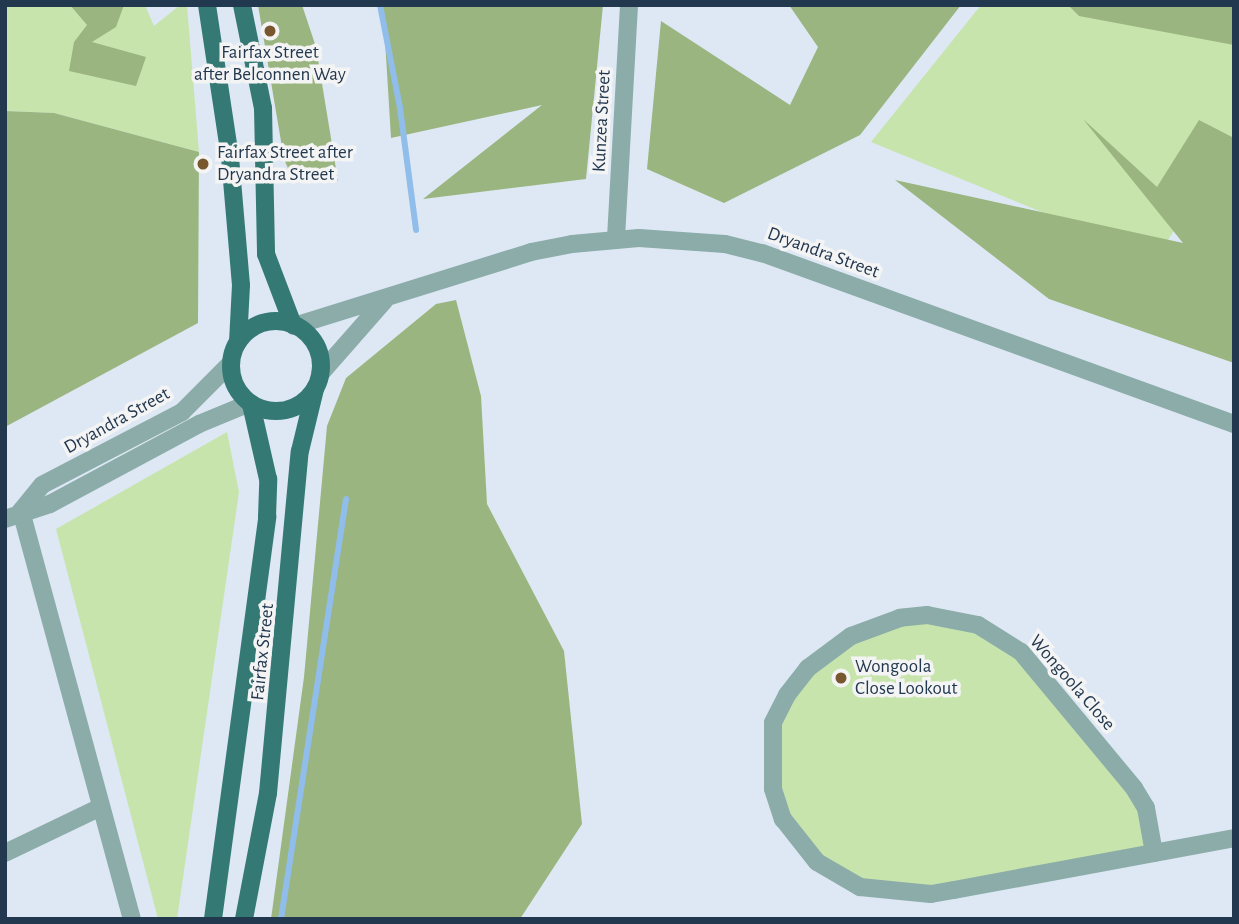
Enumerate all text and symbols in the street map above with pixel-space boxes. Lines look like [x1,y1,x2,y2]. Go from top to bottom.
marker: Fairfax Street after Belconnen Way [262,23,278,39]
place label: Fairfax Street after Belconnen Way [194,42,346,86]
street label: Kunzea Street [588,69,616,173]
place label: Fairfax Street after Dryandra Street [217,142,353,186]
marker: Fairfax Street after Dryandra Street [195,156,211,172]
street label: Dryandra Street [764,222,882,284]
street label: Dryandra Street [60,383,174,459]
street label: Fairfax Street [247,602,279,702]
street label: Wongoola Close [1024,631,1120,735]
place label: Wongoola Close Lookout [855,656,958,700]
marker: Wongoola Close Lookout [833,670,849,686]

